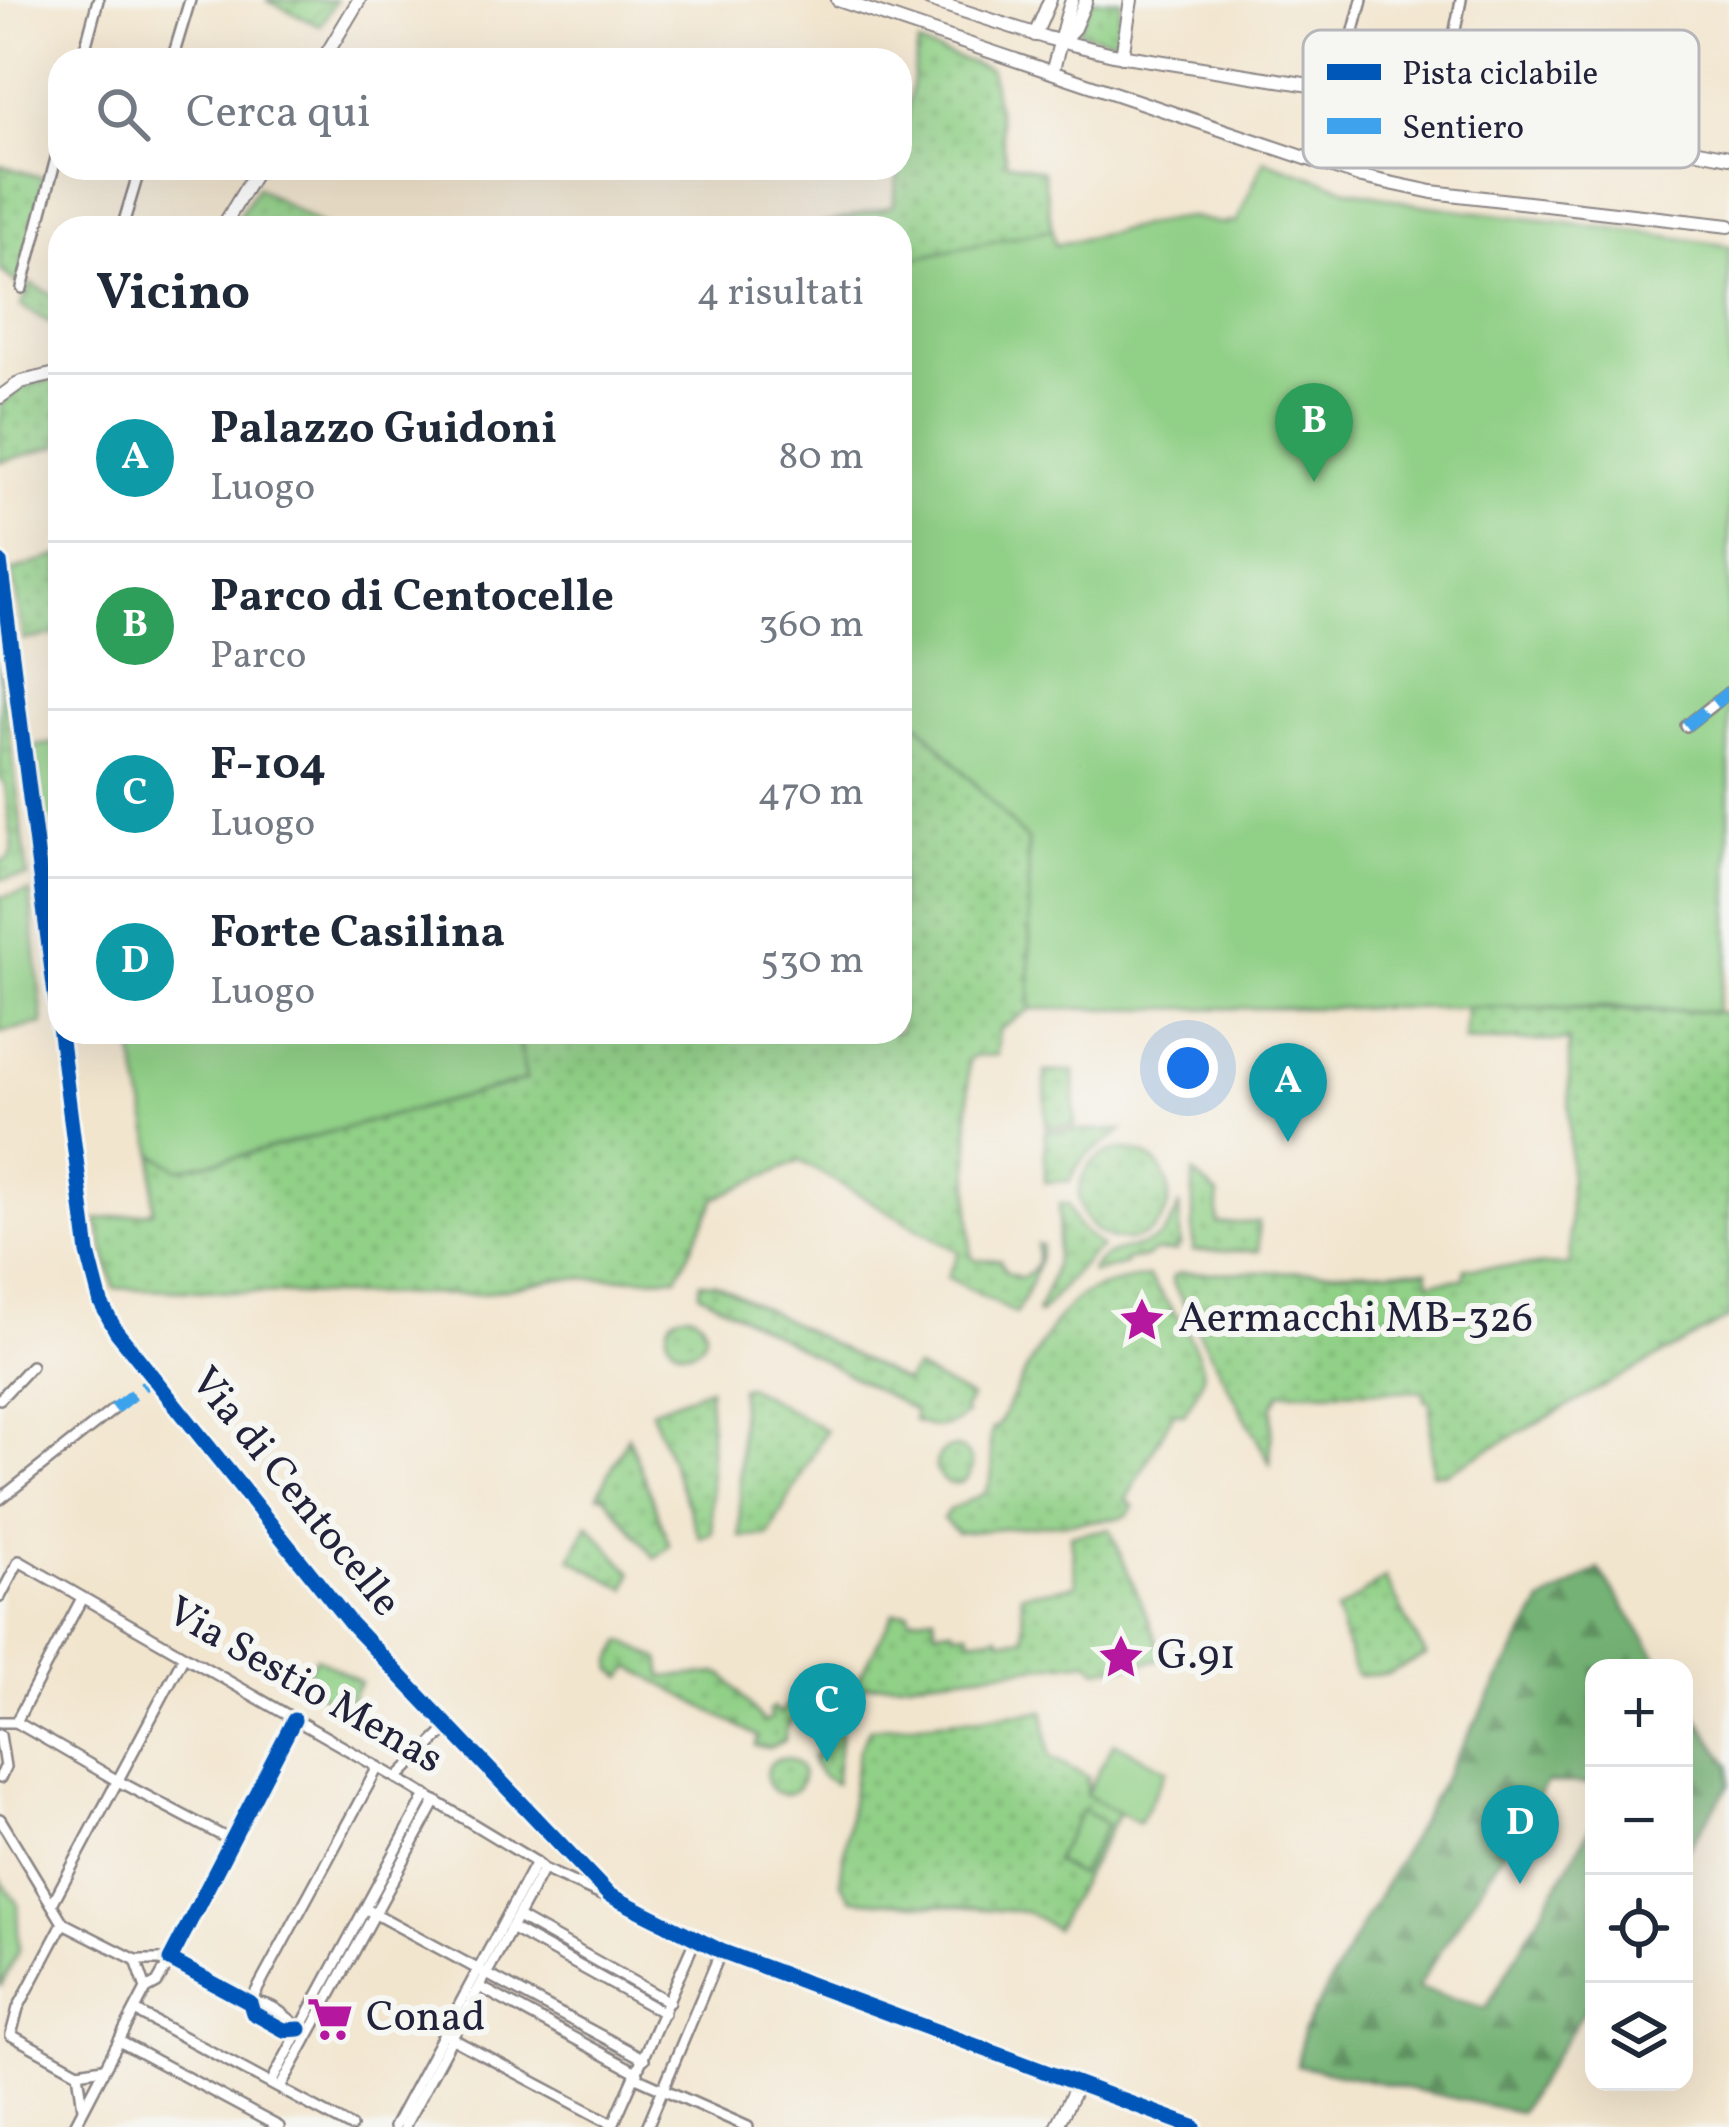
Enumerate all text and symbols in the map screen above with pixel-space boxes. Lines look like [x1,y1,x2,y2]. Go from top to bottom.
legend [1303,30,1699,168]
search box [48,48,912,180]
text: Pista ciclabile [1402,53,1598,99]
icon: search [90,81,156,147]
text: Cerca qui [186,83,371,146]
text: Sentiero [1402,107,1524,153]
text: Vicino [96,259,250,330]
text: 4 risultati [697,267,864,321]
pin: B [1275,383,1353,482]
text: Palazzo Guidoni [210,399,557,462]
text: A [121,431,149,485]
text: 80 m [778,431,864,485]
text: Luogo [210,462,315,516]
text: Parco di Centocelle [210,567,614,630]
text: B [122,599,148,653]
text: 360 m [759,599,864,653]
text: Parco [210,630,307,684]
text: F-104 [210,735,326,798]
text: C [122,767,148,821]
text: 470 m [758,767,864,821]
text: Luogo [210,798,315,852]
text: Forte Casilina [210,903,505,966]
text: D [121,935,149,989]
text: 530 m [760,935,864,989]
text: Luogo [210,966,315,1020]
your location [1158,1038,1218,1098]
pin: A [1249,1043,1327,1142]
place label: Aermacchi MB-326 [1178,1291,1533,1350]
place icon: Aermacchi MB-326 [1117,1295,1167,1345]
street label: Via di Centocelle [175,1355,413,1631]
street label: Via Sestio Menas [155,1584,453,1790]
place label: G.91 [1157,1628,1236,1687]
place icon: G.91 [1096,1632,1146,1682]
map controls [1585,1659,1693,2091]
button: + [1585,1659,1693,1767]
pin: C [788,1663,866,1762]
button: − [1585,1767,1693,1875]
pin: D [1481,1785,1559,1884]
button: locate [1585,1875,1693,1983]
button: layers [1585,1983,1693,2091]
place label: Conad [366,1990,485,2049]
supermarket icon: Conad [305,1994,355,2044]

